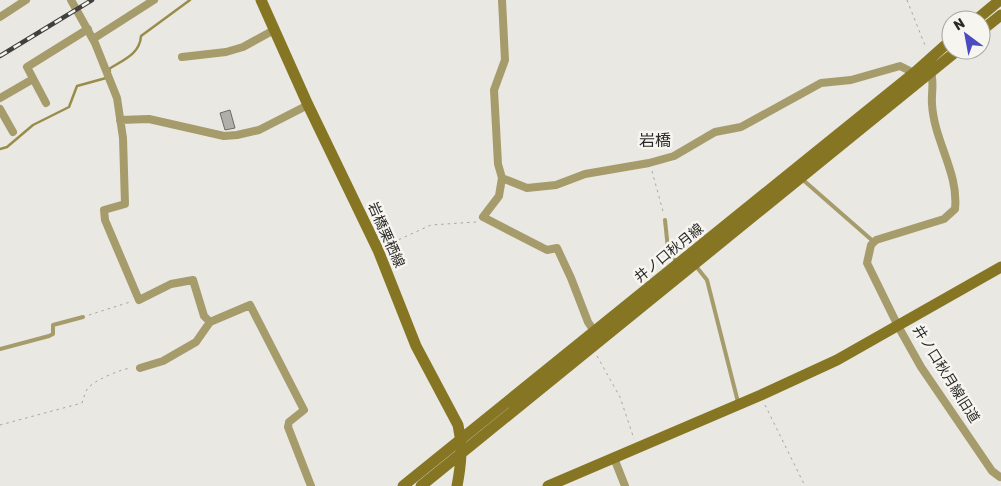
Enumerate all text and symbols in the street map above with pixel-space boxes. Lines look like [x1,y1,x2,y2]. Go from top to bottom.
north arrow [941,10,991,60]
text: N [951,15,968,34]
district label: 岩橋 [639,131,671,150]
street label: 岩橋栗栖線 [364,200,408,270]
street label: 井ノ口秋月線 [631,220,707,286]
street label: 井ノ口秋月線旧道 [909,322,983,426]

